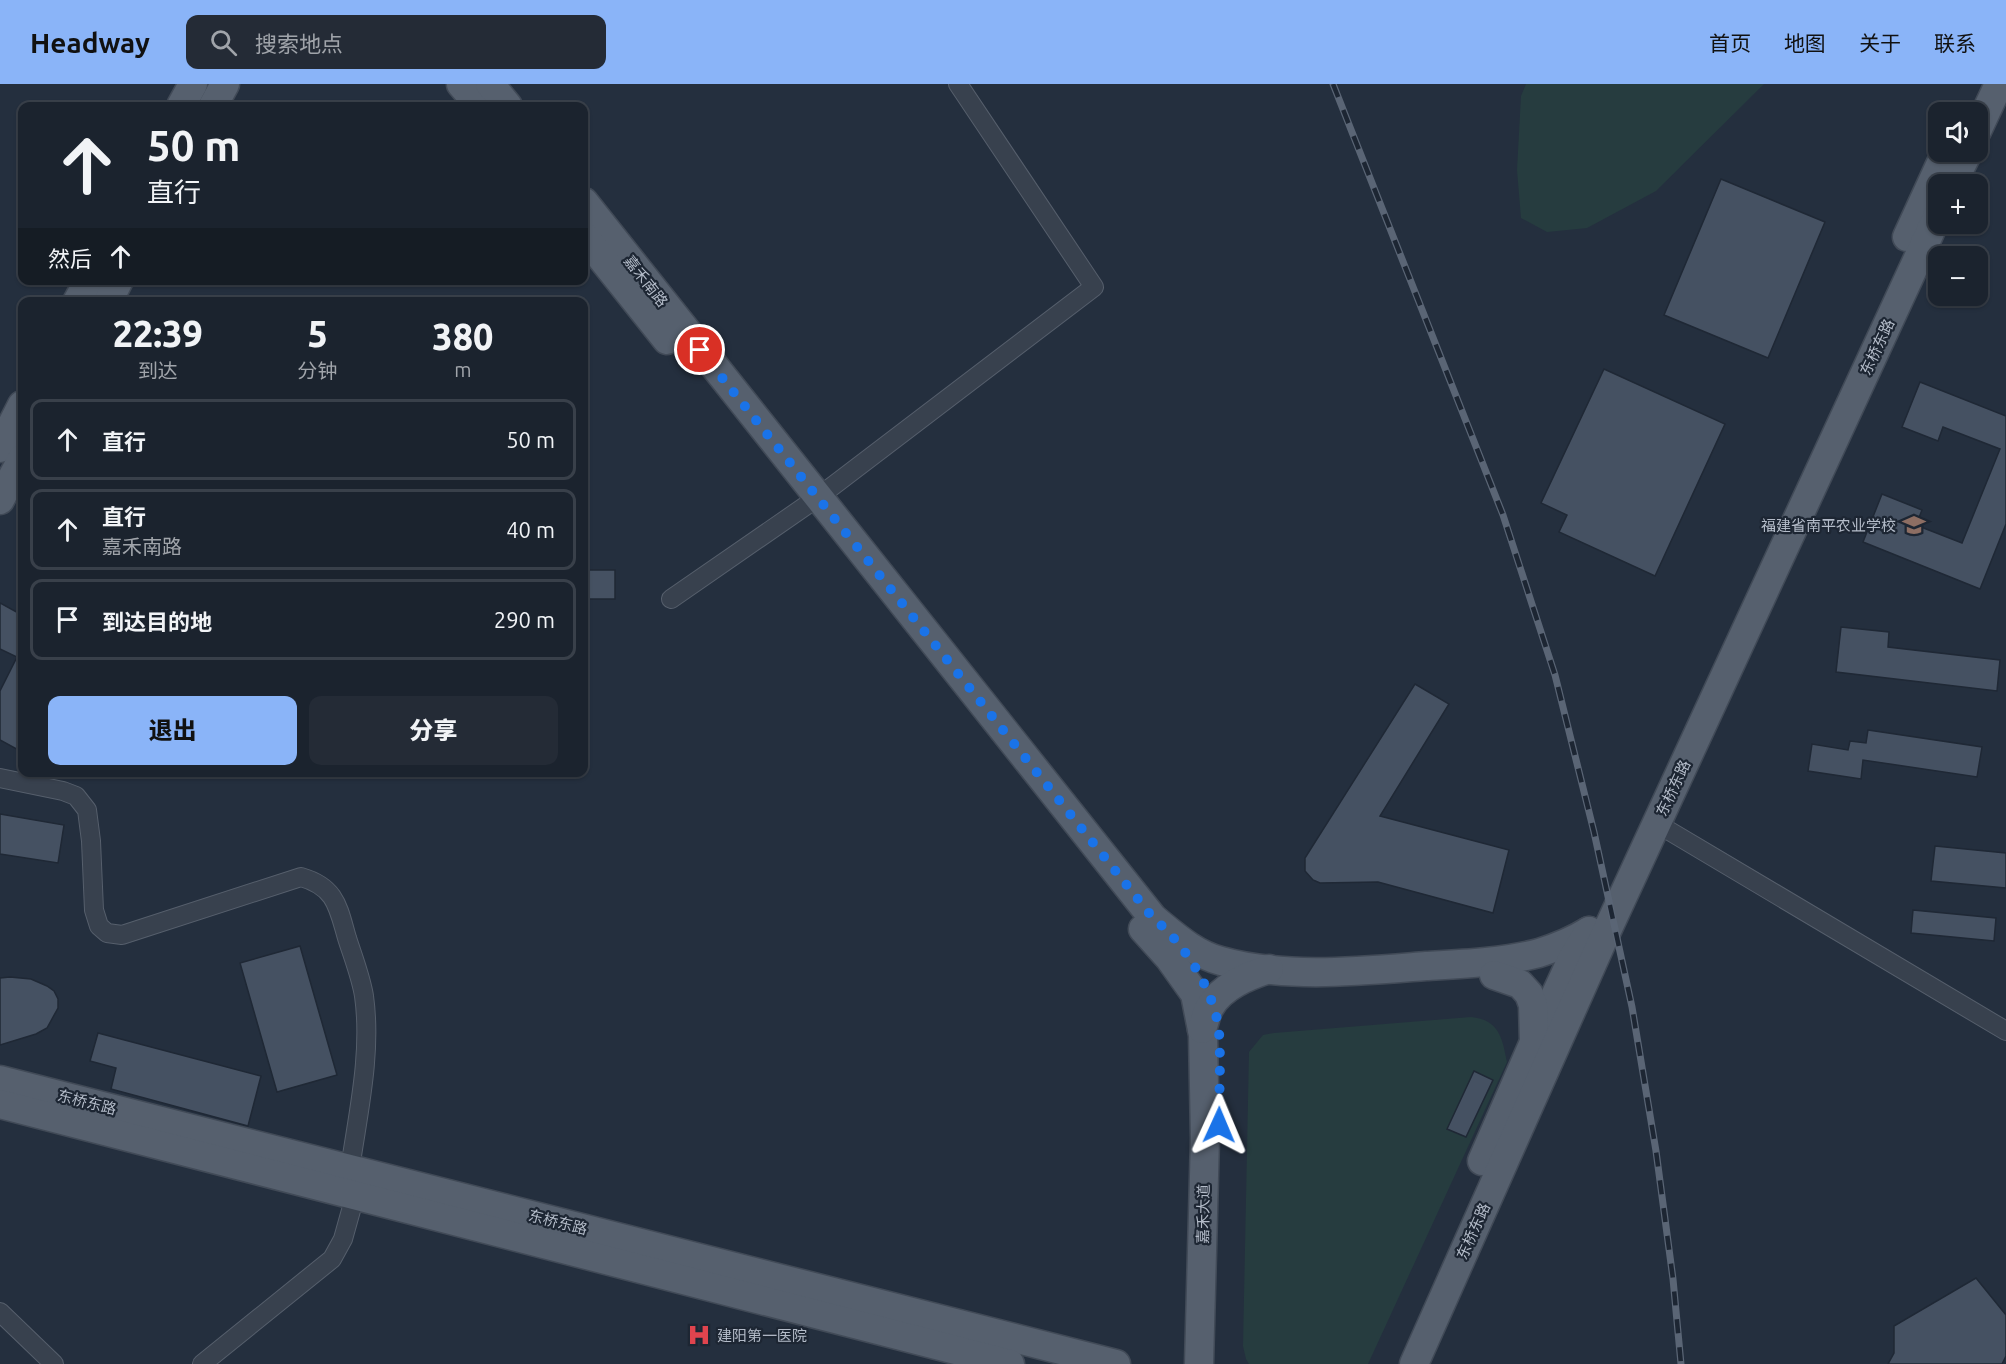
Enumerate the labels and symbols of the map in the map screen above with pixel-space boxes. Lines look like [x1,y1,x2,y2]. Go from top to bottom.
street label: 嘉禾南路 [621,252,671,310]
street label: 东桥东路 [1857,316,1897,378]
pin [674,324,725,375]
school or university icon: 福建省南平农业学校 [1901,512,1927,538]
place label: 福建省南平农业学校 [1761,517,1896,534]
street label: 东桥东路 [1653,757,1693,819]
street label: 东桥东路 [56,1086,118,1118]
position arrow [1187,1093,1251,1157]
street label: 嘉禾大道 [1194,1184,1212,1244]
street label: 东桥东路 [1453,1200,1493,1262]
street label: 东桥东路 [527,1206,589,1238]
hospital icon: 建阳第一医院 [686,1322,712,1348]
place label: 建阳第一医院 [717,1327,807,1344]

